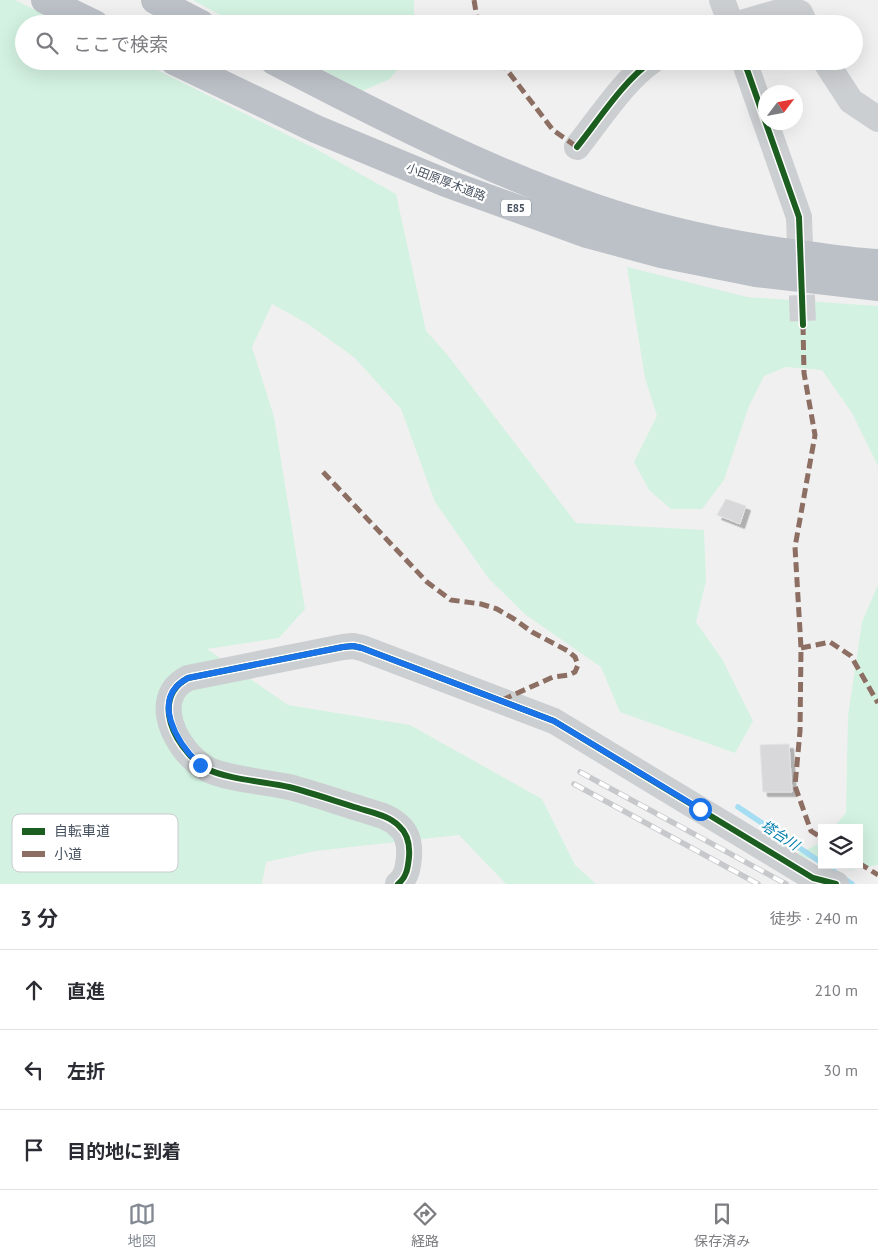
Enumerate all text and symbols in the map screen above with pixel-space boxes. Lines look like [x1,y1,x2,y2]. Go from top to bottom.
search box [15,15,863,70]
icon: search [33,29,61,57]
text: ここで検索 [73,32,168,56]
north arrow [758,85,803,130]
street label: 小田原厚木道路 [404,159,488,204]
road number: E85 [501,200,531,217]
route end [189,754,212,777]
route start [689,798,712,821]
legend [12,814,178,872]
water label: 塔台川 [757,816,804,855]
text: 自転車道 [54,822,110,840]
map controls [818,824,863,869]
button: layers [818,824,863,869]
text: 小道 [54,845,82,863]
text: 3 分 [20,905,58,932]
text: 徒歩 · 240 m [770,908,858,928]
icon: ahead [20,976,48,1004]
text: 直進 [67,979,105,1003]
text: 210 m [815,980,858,1000]
icon: left [20,1056,48,1084]
text: 左折 [67,1059,105,1083]
text: 30 m [823,1060,858,1080]
icon: arrive [20,1136,48,1164]
text: 目的地に到着 [67,1139,181,1163]
tab: 地図 [128,1200,156,1250]
tab: 経路 [411,1200,439,1250]
tab: 保存済み [694,1200,750,1250]

